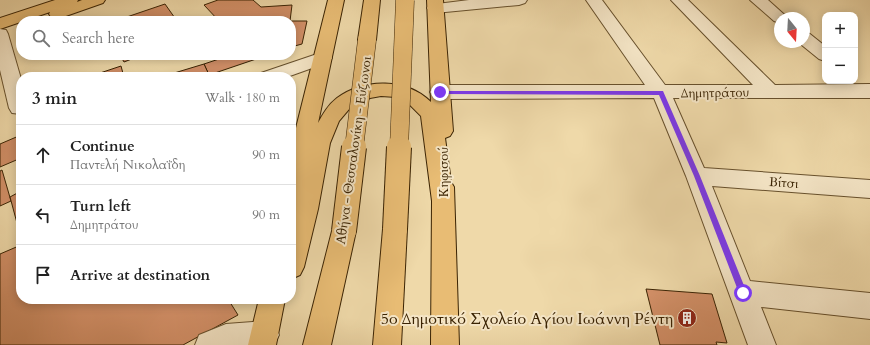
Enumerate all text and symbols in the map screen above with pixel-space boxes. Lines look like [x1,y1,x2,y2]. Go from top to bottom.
north arrow [774,12,810,48]
map controls [822,12,858,84]
button: + [822,12,858,48]
search box [16,16,296,60]
icon: search [30,27,52,49]
text: Search here [62,28,135,48]
button: − [822,48,858,84]
street label: Αθήνα - Θεσσαλονίκη - Εύζωνοι [332,55,376,246]
route end [431,83,449,101]
street label: Δημητράτου [681,83,750,103]
text: 3 min [32,87,77,110]
text: Walk · 180 m [205,89,280,107]
text: Continue [70,136,135,156]
icon: ahead [32,144,54,166]
text: 90 m [252,146,280,164]
street label: Κηφισού [435,147,453,197]
text: Παντελή Νικολαΐδη [70,156,185,174]
street label: Βίτσι [768,173,800,193]
text: Turn left [70,196,131,216]
icon: left [32,204,54,226]
text: 90 m [252,206,280,224]
text: Δημητράτου [70,216,138,234]
icon: arrive [32,264,54,286]
text: Arrive at destination [70,265,210,285]
route start [734,284,752,302]
building icon: 5ο Δημοτικό Σχολείο Αγίου Ιωάννη Ρέντη [676,307,698,329]
place label: 5ο Δημοτικό Σχολείο Αγίου Ιωάννη Ρέντη [381,308,673,330]

